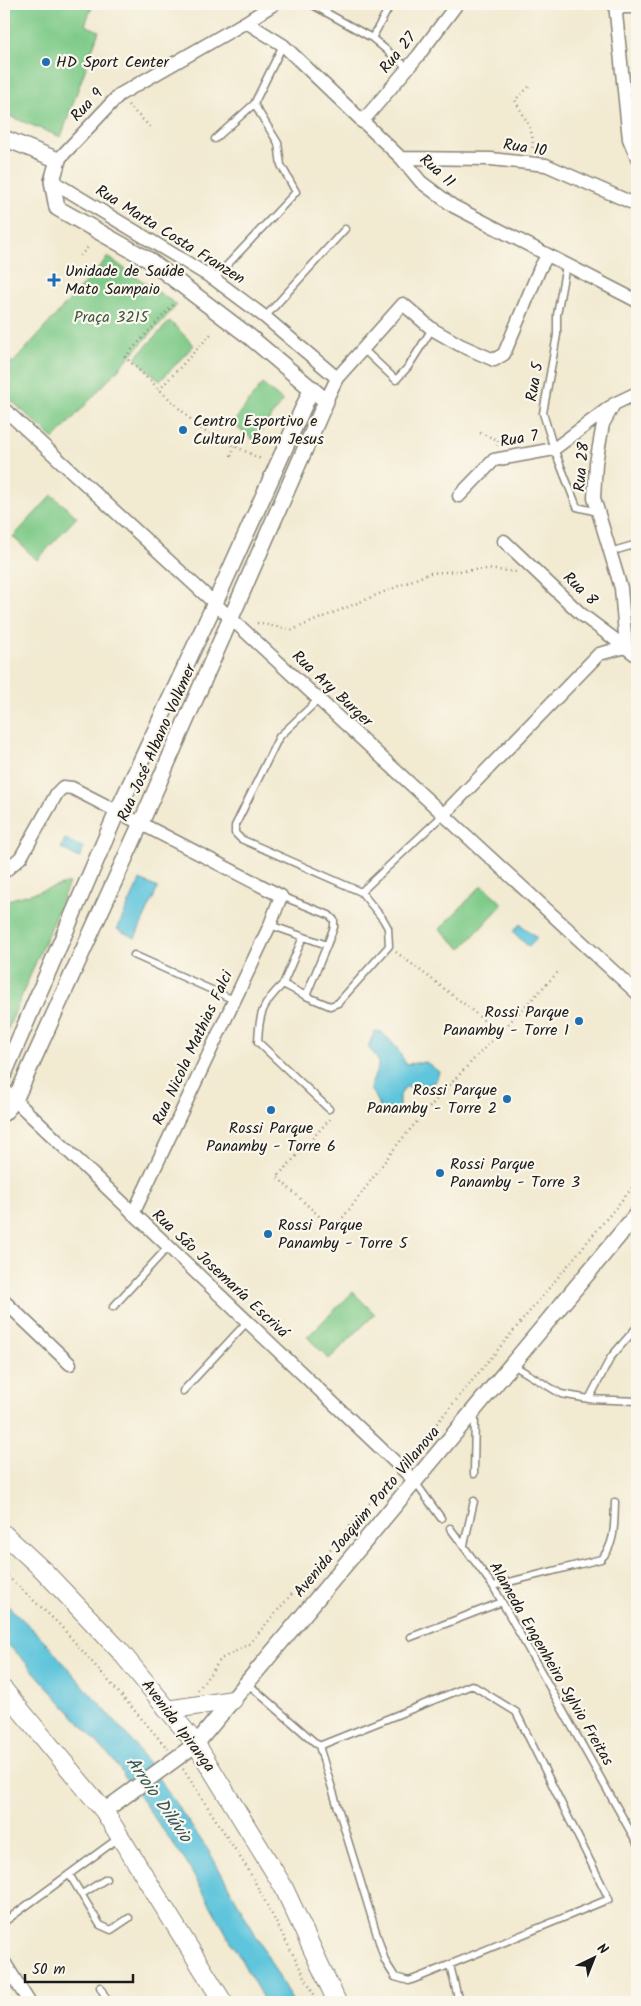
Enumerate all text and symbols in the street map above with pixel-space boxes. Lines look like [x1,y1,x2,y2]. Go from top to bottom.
street label: Rua 27 [373,26,423,79]
place label: HD Sport Center [56,50,170,75]
marker: HD Sport Center [40,56,52,68]
street label: Rua 9 [65,82,109,128]
street label: Rua 10 [501,132,549,164]
street label: Rua 11 [413,148,461,194]
street label: Rua Marta Costa Franzen [90,179,250,291]
place label: Unidade de Saúde Mato Sampaio [65,259,184,302]
marker: Unidade de Saúde Mato Sampaio [47,273,61,287]
park label: Praça 3215 [74,305,150,330]
street label: Rua 5 [519,359,551,404]
place label: Centro Esportivo e Cultural Bom Jesus [193,409,324,452]
street label: Rua 7 [498,423,541,455]
marker: Centro Esportivo e Cultural Bom Jesus [177,424,189,436]
street label: Rua 28 [567,441,597,493]
street label: Rua 8 [557,566,604,612]
street label: Rua Ary Burger [286,645,380,734]
street label: Rua José Albano Volkmer [111,659,204,826]
street label: Rua Nicola Mathias Falci [146,966,240,1129]
place label: Rossi Parque Panamby - Torre 1 [443,1000,569,1043]
marker: Rossi Parque Panamby - Torre 1 [573,1015,585,1027]
place label: Rossi Parque Panamby - Torre 2 [367,1078,497,1121]
marker: Rossi Parque Panamby - Torre 2 [501,1093,513,1105]
marker: Rossi Parque Panamby - Torre 6 [265,1104,277,1116]
place label: Rossi Parque Panamby - Torre 6 [206,1116,336,1159]
place label: Rossi Parque Panamby - Torre 3 [450,1152,580,1195]
marker: Rossi Parque Panamby - Torre 3 [434,1167,446,1179]
street label: Rua São Josemaría Escrivá [146,1204,295,1345]
place label: Rossi Parque Panamby - Torre 5 [278,1213,409,1256]
marker: Rossi Parque Panamby - Torre 5 [262,1228,274,1240]
street label: Avenida Joaquim Porto Villanova [288,1421,446,1603]
street label: Alameda Engenheiro Sylvio Freitas [482,1557,620,1771]
street label: Avenida Ipiranga [135,1674,221,1778]
water label: Arroio Dilúvio [118,1751,200,1851]
north arrow [568,1934,618,1984]
text: N [591,1938,613,1960]
scale bar [25,1951,132,1983]
text: 50 m [32,1958,66,1982]

